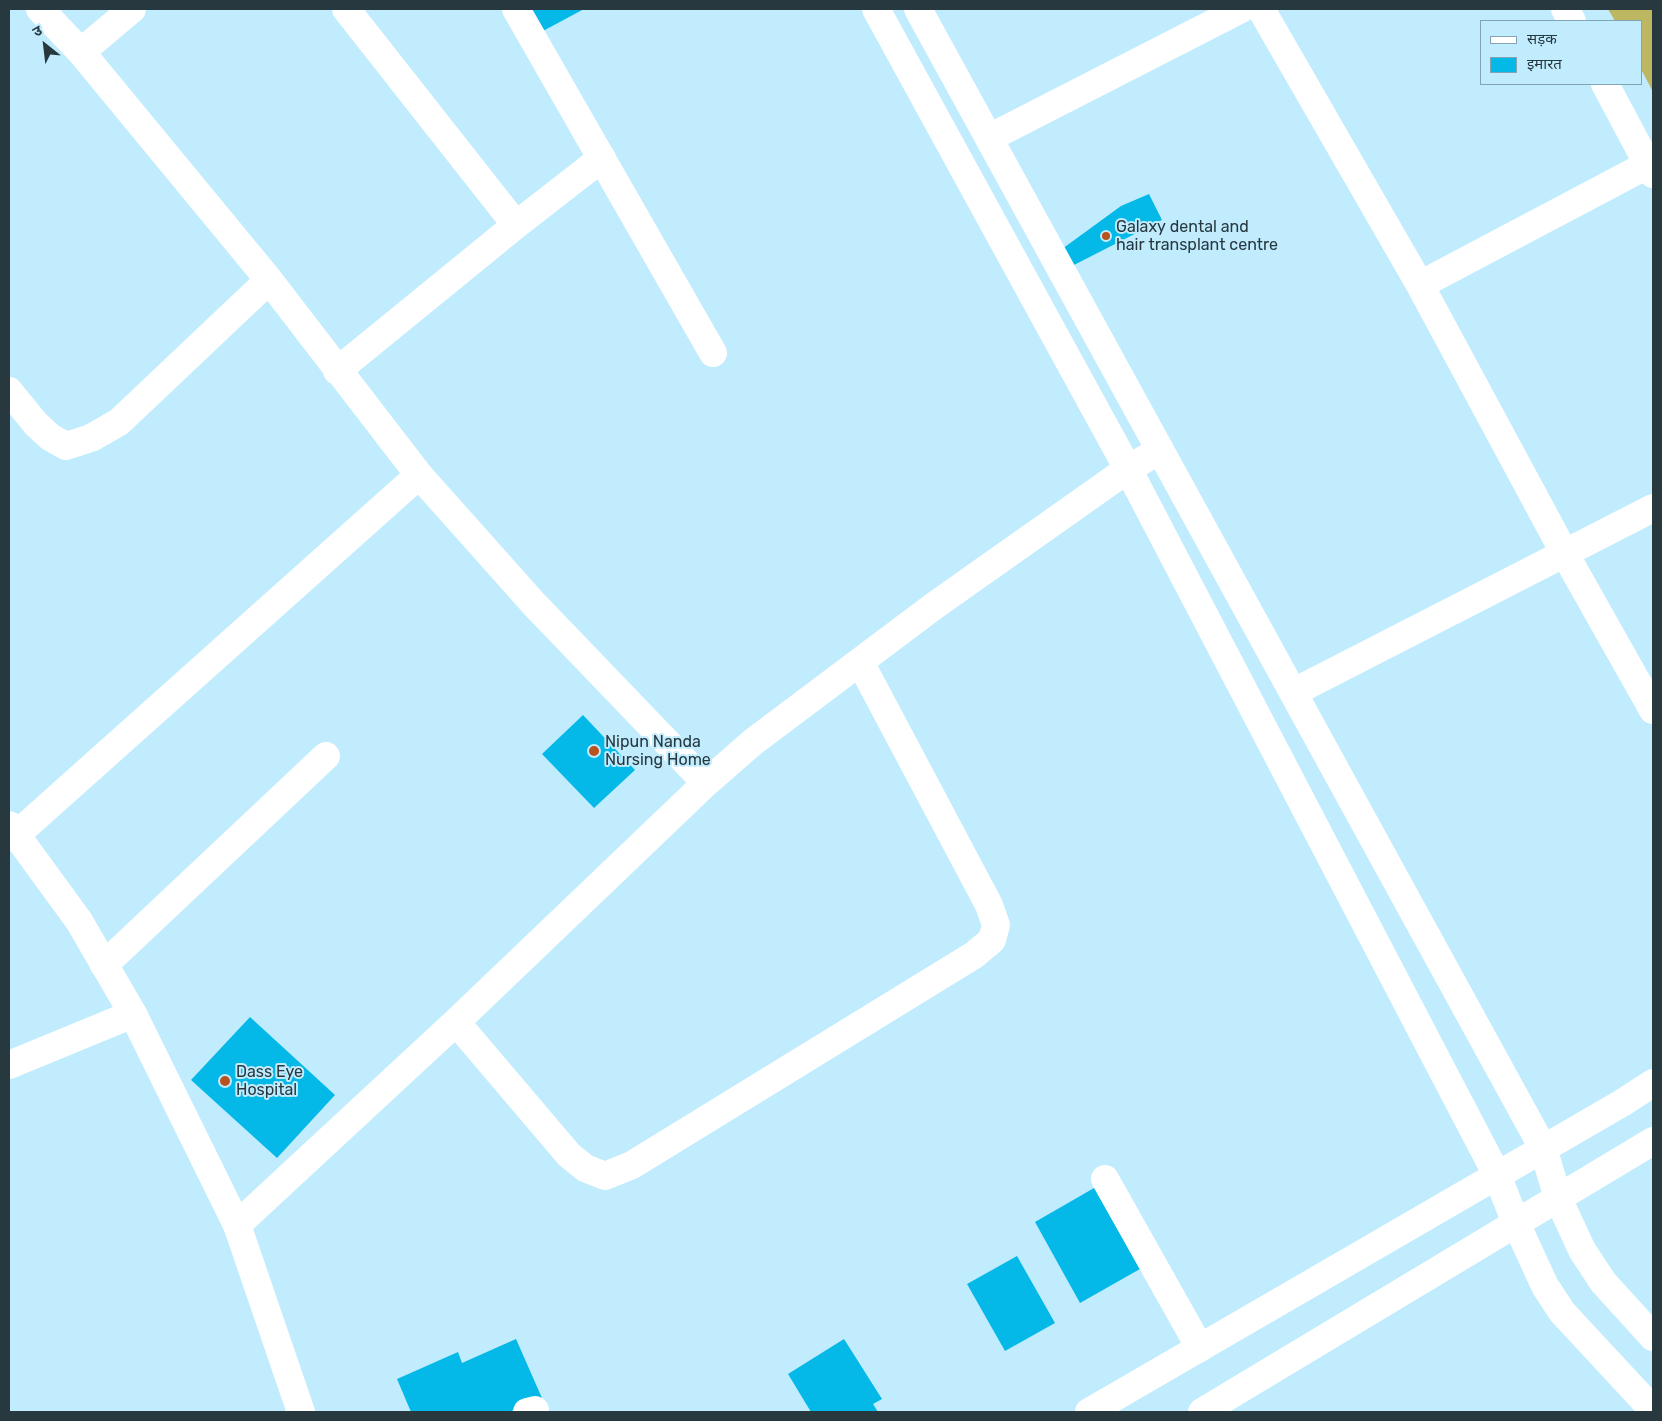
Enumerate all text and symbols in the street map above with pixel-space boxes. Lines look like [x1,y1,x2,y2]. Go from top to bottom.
north arrow [20,20,70,70]
legend [1480,20,1642,85]
text: उ [30,22,45,41]
text: सड़क [1527,30,1557,48]
text: इमारत [1527,55,1562,73]
place label: Galaxy dental and hair transplant centre [1116,217,1278,255]
marker: Galaxy dental and hair transplant centre [1100,230,1112,242]
place label: Nipun Nanda Nursing Home [605,732,711,770]
marker: Nipun Nanda Nursing Home [587,744,601,758]
place label: Dass Eye Hospital [236,1062,303,1100]
marker: Dass Eye Hospital [218,1074,232,1088]

